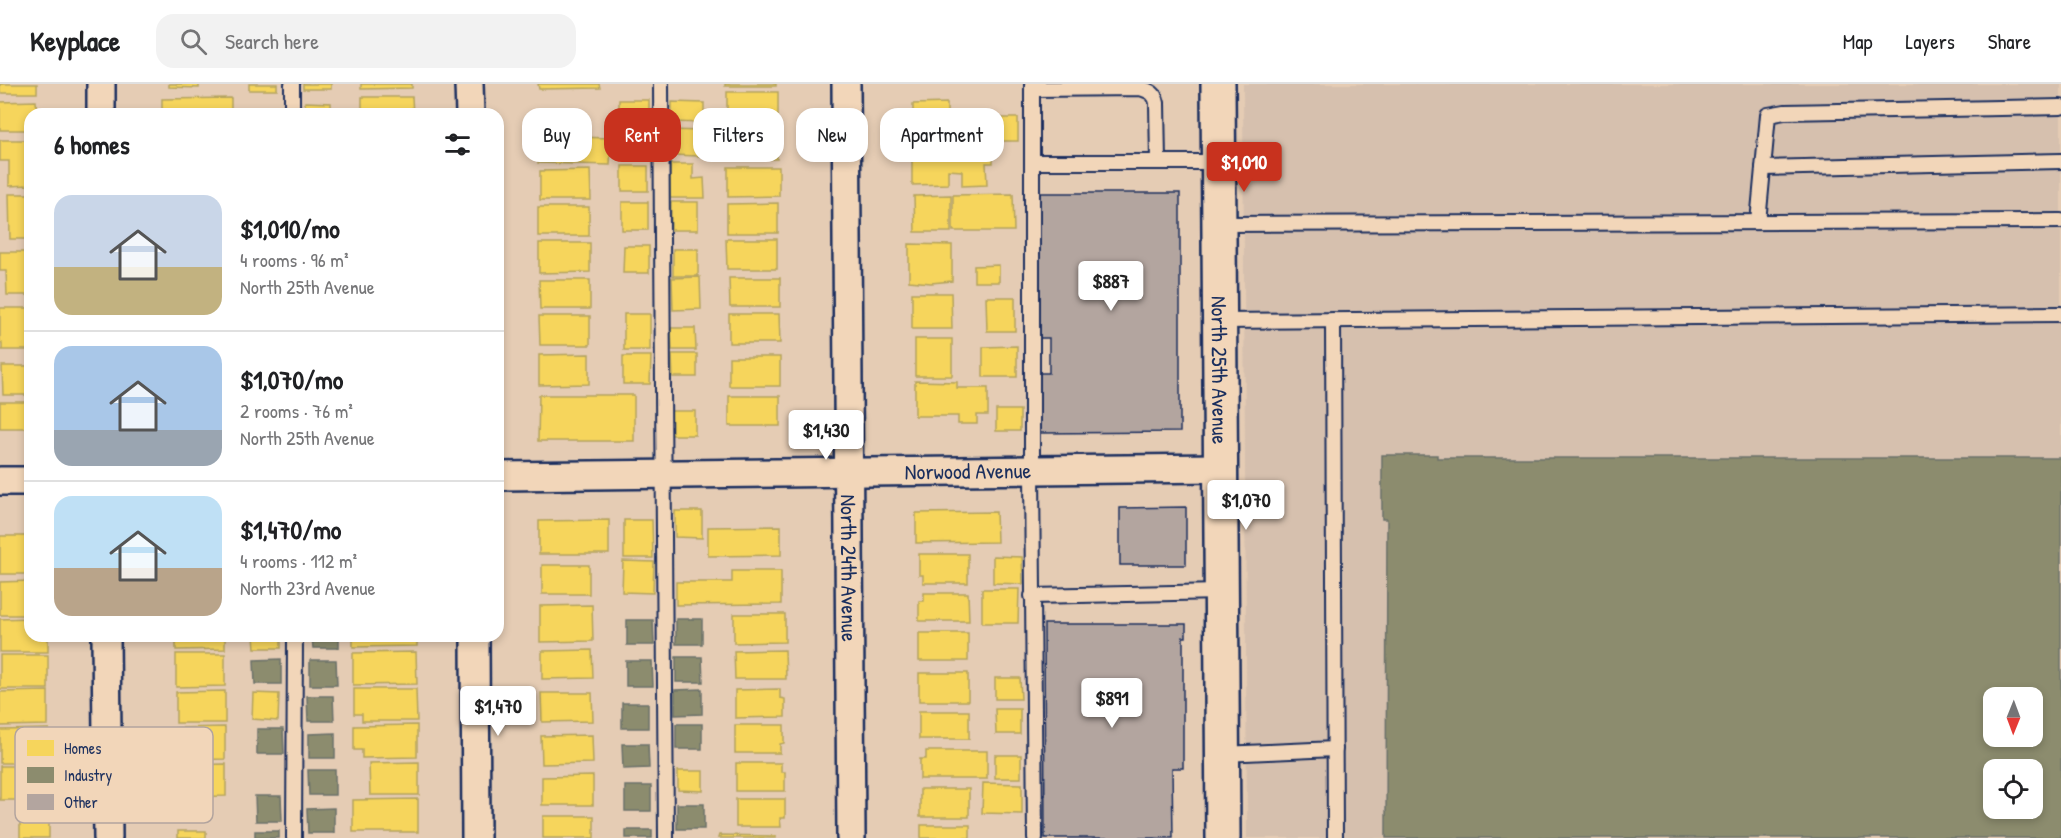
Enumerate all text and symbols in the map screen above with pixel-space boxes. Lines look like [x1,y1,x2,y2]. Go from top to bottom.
search box [156,14,576,68]
text: Keyplace [30,22,120,60]
icon: search [177,25,210,58]
text: Search here [225,26,319,56]
text: Map [1843,27,1872,56]
text: Layers [1905,27,1955,56]
text: Share [1988,27,2031,56]
chip: Buy [522,108,592,162]
chip: Rent [604,108,681,162]
chip: Filters [693,108,784,162]
chip: New [796,108,868,162]
chip: Apartment [880,108,1004,162]
text: 6 homes [54,127,130,162]
icon: filters [441,128,474,161]
pin: $1,010 [1195,142,1293,193]
text: $1,010 [1221,148,1267,175]
text: $1,010/mo [240,211,340,246]
icon: home [102,219,174,291]
text: 4 rooms · 96 m² [240,246,349,273]
pin: $887 [1075,261,1147,312]
text: $887 [1092,267,1130,294]
text: North 25th Avenue [240,273,375,300]
street label: North 25th Avenue [1204,296,1235,444]
text: $1,070/mo [240,362,343,397]
icon: home [102,370,174,442]
text: 2 rooms · 76 m² [240,397,353,424]
pin: $1,430 [777,410,875,461]
text: $1,430 [803,416,849,443]
text: North 25th Avenue [240,424,375,451]
street label: Norwood Avenue [905,455,1032,486]
pin: $1,070 [1197,480,1295,531]
text: $1,070 [1221,486,1271,513]
street label: North 24th Avenue [834,494,865,642]
text: $1,470/mo [240,512,341,547]
icon: home [102,520,174,592]
text: 4 rooms · 112 m² [240,547,357,574]
text: North 23rd Avenue [240,574,375,601]
pin: $891 [1076,678,1148,729]
text: $891 [1095,684,1129,711]
pin: $1,470 [449,686,547,737]
north arrow [1983,687,2043,747]
map controls [1983,687,2043,819]
text: $1,470 [474,692,522,719]
legend [15,727,213,823]
text: Homes [64,737,101,759]
button: locate [1983,759,2043,819]
text: Industry [64,764,112,786]
text: Other [64,791,98,813]

